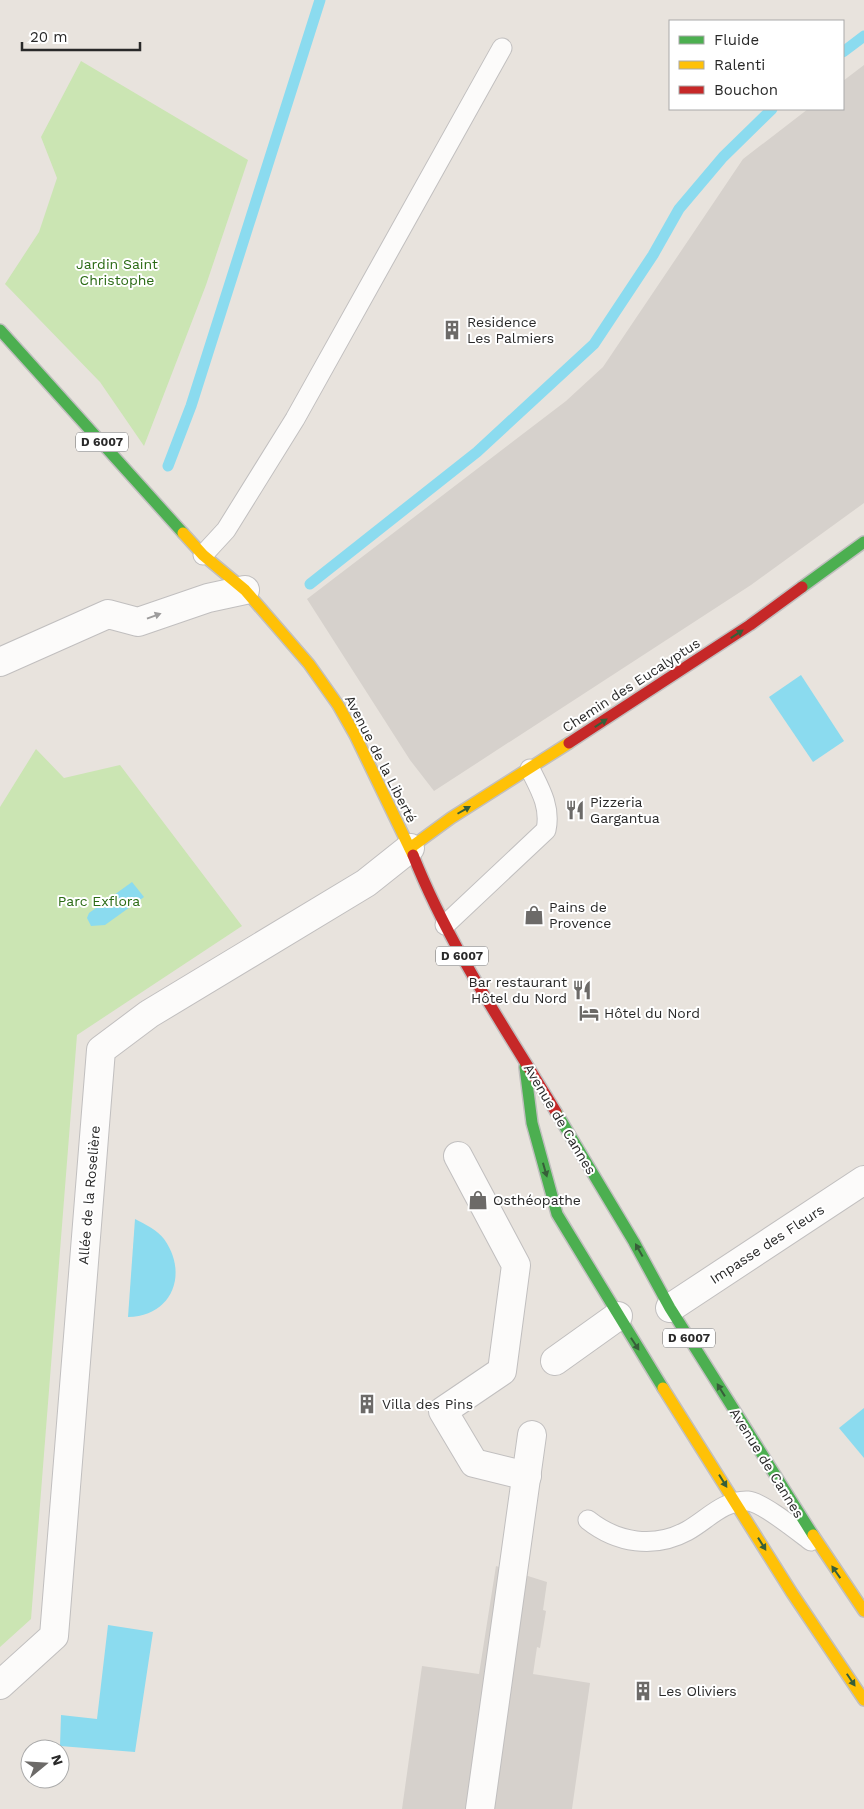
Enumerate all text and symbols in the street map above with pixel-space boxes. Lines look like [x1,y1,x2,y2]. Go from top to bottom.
scale bar [22,20,140,52]
legend [669,20,844,110]
text: 20 m [30,28,68,46]
text: Fluide [714,31,759,49]
text: Ralenti [714,56,765,74]
text: Bouchon [714,81,778,99]
park label: Jardin Saint Christophe [76,256,158,288]
place label: Residence Les Palmiers [467,314,554,346]
building icon: Residence Les Palmiers [441,319,463,341]
road number: D 6007 [76,432,128,452]
one-way arrow [147,612,162,619]
one-way arrow [731,629,744,638]
street label: Chemin des Eucalyptus [559,635,703,735]
street label: Avenue de la Liberté [342,693,420,825]
one-way arrow [594,718,608,727]
place label: Pizzeria Gargantua [590,794,660,826]
restaurant icon: Pizzeria Gargantua [564,799,586,821]
one-way arrow [458,806,471,815]
park label: Parc Exflora [58,893,140,909]
place label: Pains de Provence [549,899,611,931]
shop icon: Pains de Provence [523,904,545,926]
road number: D 6007 [436,946,488,966]
place label: Bar restaurant Hôtel du Nord [469,974,567,1006]
restaurant icon: Bar restaurant Hôtel du Nord [571,979,593,1001]
hotel icon: Hôtel du Nord [578,1002,600,1024]
place label: Hôtel du Nord [604,1005,700,1021]
street label: Avenue de Cannes [521,1061,599,1177]
street label: Allée de la Roselière [75,1125,103,1265]
one-way arrow [541,1162,549,1177]
shop icon: Osthéopathe [467,1189,489,1211]
place label: Osthéopathe [493,1192,581,1208]
street label: Impasse des Fleurs [707,1201,827,1287]
one-way arrow [634,1243,643,1257]
road number: D 6007 [663,1329,715,1348]
one-way arrow [631,1337,640,1350]
one-way arrow [717,1383,726,1396]
building icon: Villa des Pins [356,1393,378,1415]
place label: Villa des Pins [382,1396,473,1412]
street label: Avenue de Cannes [727,1405,807,1521]
one-way arrow [718,1474,727,1488]
one-way arrow [757,1537,766,1550]
one-way arrow [831,1565,841,1578]
one-way arrow [846,1673,855,1686]
building icon: Les Oliviers [632,1680,654,1702]
place label: Les Oliviers [658,1683,737,1699]
north arrow [20,1739,70,1789]
text: N [48,1753,67,1767]

